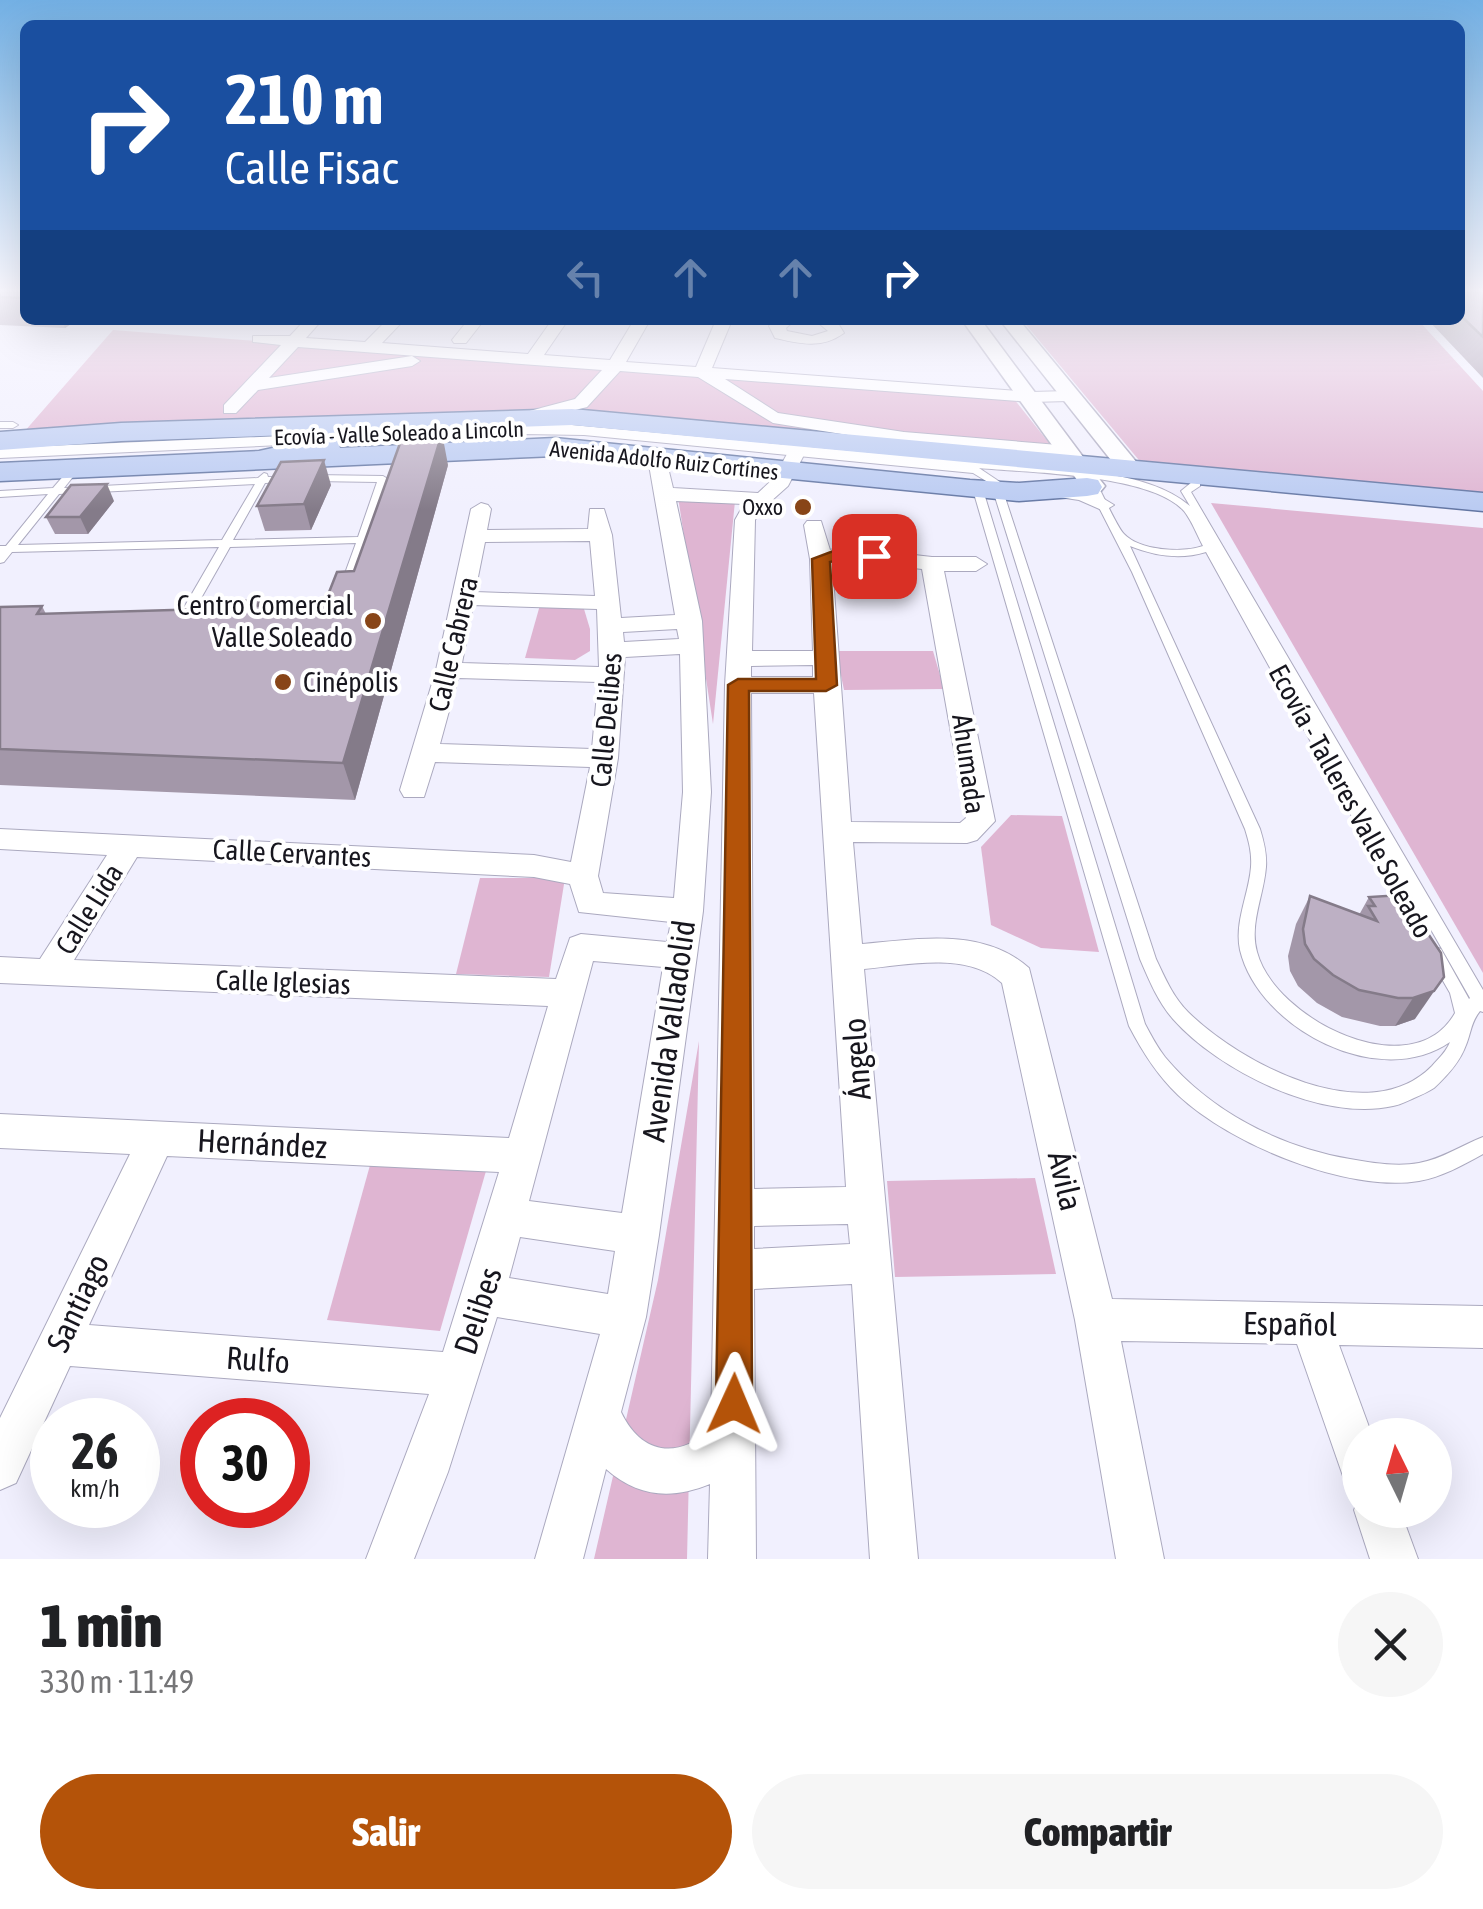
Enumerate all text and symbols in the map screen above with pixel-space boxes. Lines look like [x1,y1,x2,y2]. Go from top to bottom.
text: 210 m [225,59,384,139]
icon: right [60,60,190,190]
text: Calle Fisac [225,142,398,194]
icon: left [558,250,613,305]
icon: ahead [663,250,718,305]
icon: ahead [768,250,823,305]
icon: right [873,250,928,305]
street label: Ecovía - Valle Soleado a Lincoln [274,416,524,450]
street label: Avenida Adolfo Ruiz Cortínes [548,435,780,485]
place label: Oxxo [742,494,783,520]
marker: Oxxo [792,496,814,518]
pin [832,514,917,599]
icon: arrive [847,529,902,584]
street label: Calle Cabrera [422,573,484,715]
place label: Centro Comercial Valle Soleado [177,589,354,653]
marker: Centro Comercial Valle Soleado [362,610,384,632]
street label: Calle Delibes [584,651,628,789]
street label: Ecovía - Talleres Valle Soleado [1262,659,1440,943]
place label: Cinépolis [303,666,399,698]
marker: Cinépolis [272,671,294,693]
street label: Ahumada [946,712,992,816]
street label: Calle Cervantes [212,833,372,873]
street label: Calle Lida [49,858,129,960]
street label: Avenida Valladolid [635,918,702,1144]
street label: Calle Iglesias [215,964,351,1000]
street label: Ángelo [835,1017,878,1101]
street label: Hernández [196,1122,328,1165]
street label: Ávila [1041,1148,1090,1214]
street label: Santiago [39,1248,116,1357]
street label: Delibes [446,1263,509,1359]
street label: Español [1243,1304,1338,1343]
street label: Rulfo [225,1339,291,1380]
position arrow [682,1352,786,1456]
speed limit sign: 30 [180,1398,310,1528]
north arrow [1342,1418,1452,1528]
map controls [1342,1418,1452,1528]
text: 26 [71,1422,118,1480]
text: km/h [70,1474,120,1502]
text: 1 min [40,1591,163,1660]
button: close [1338,1592,1443,1697]
text: 330 m · 11:49 [40,1663,194,1700]
button: Salir [40,1774,732,1889]
button: Compartir [752,1774,1443,1889]

